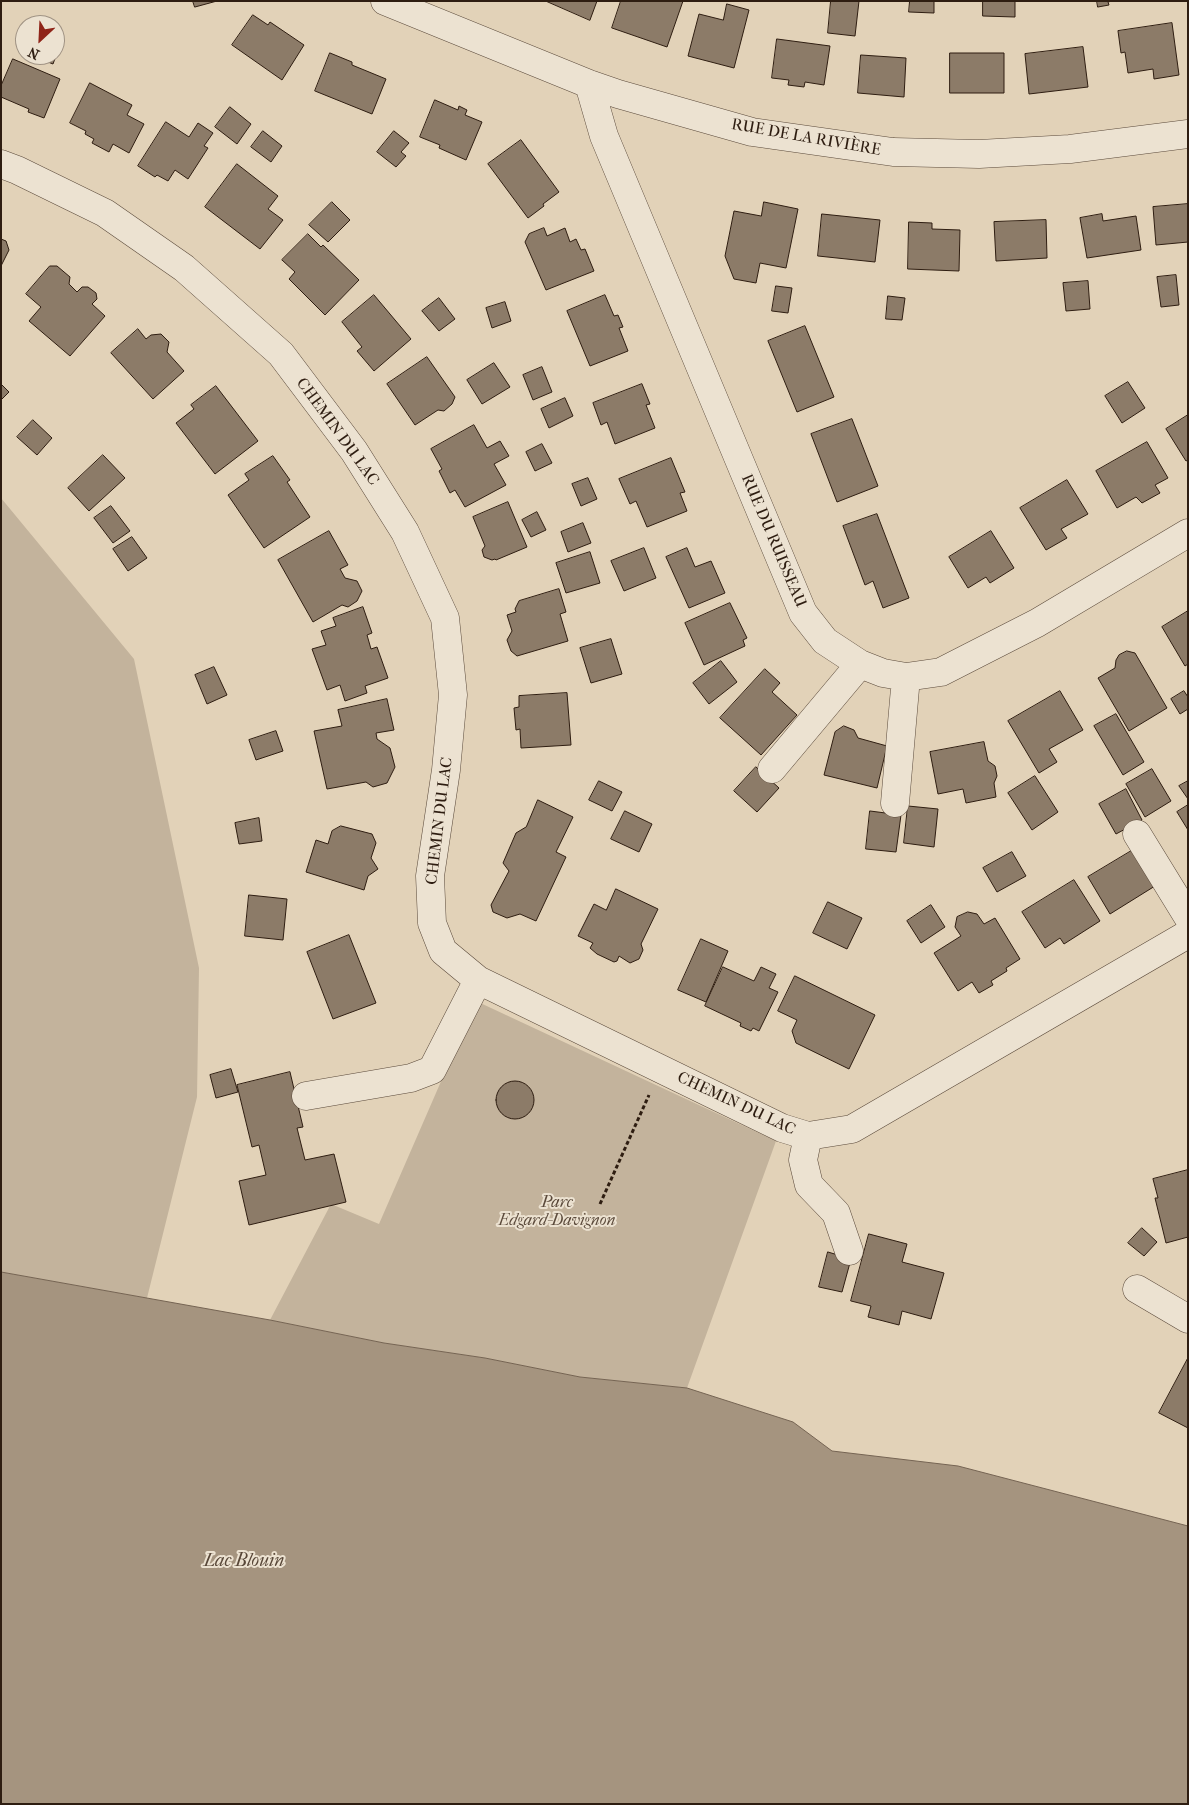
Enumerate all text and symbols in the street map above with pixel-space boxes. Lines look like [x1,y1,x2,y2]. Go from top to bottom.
north arrow [15,15,65,65]
text: N [25,43,42,63]
street label: RUE DE LA RIVIÈRE [730,115,882,161]
street label: CHEMIN DU LAC [292,374,382,490]
street label: RUE DU RUISSEAU [736,471,810,611]
street label: CHEMIN DU LAC [423,756,457,886]
street label: CHEMIN DU LAC [674,1068,798,1140]
park label: Parc Edgard-Davignon [499,1193,615,1231]
water label: Lac Blouin [204,1551,284,1573]

